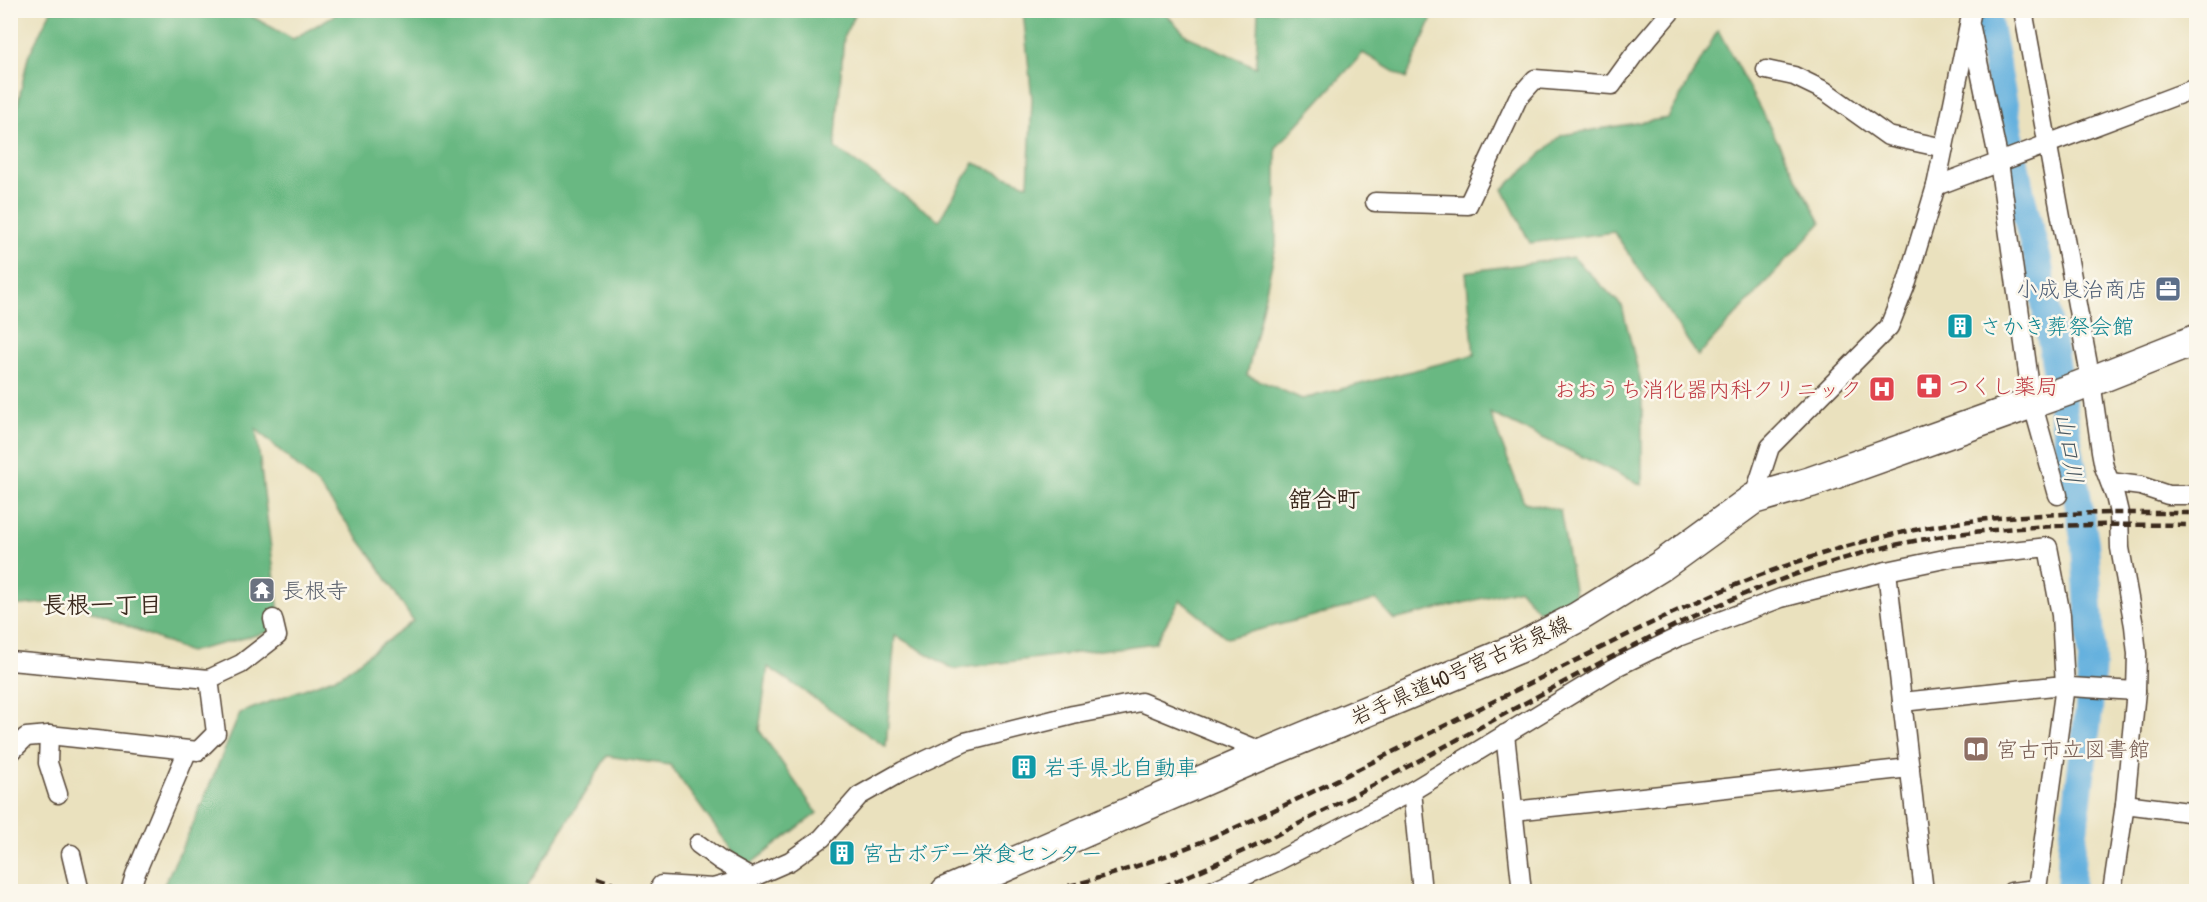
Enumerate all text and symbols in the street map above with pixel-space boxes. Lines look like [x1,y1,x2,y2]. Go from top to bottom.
place label: 小成良治商店 [2016,274,2148,304]
office icon: 小成良治商店 [2153,274,2183,304]
building icon: さかき葬祭会館 [1945,311,1975,341]
place label: さかき葬祭会館 [1980,311,2134,341]
pharmacy icon: つくし薬局 [1914,371,1944,401]
place label: つくし薬局 [1948,371,2058,401]
place label: おおうち消化器内科クリニック [1554,374,1862,404]
hospital icon: おおうち消化器内科クリニック [1867,374,1897,404]
water label: 山口川 [2049,410,2091,486]
district label: 舘合町 [1288,482,1360,514]
temple icon: 長根寺 [247,575,277,605]
place label: 長根寺 [282,575,348,605]
district label: 長根一丁目 [42,588,162,620]
street label: 岩手県道40号宮古岩泉線 [1345,608,1575,732]
library icon: 宮古市立図書館 [1961,734,1991,764]
place label: 宮古市立図書館 [1996,734,2150,764]
building icon: 岩手県北自動車 [1009,752,1039,782]
place label: 岩手県北自動車 [1044,752,1198,782]
building icon: 宮古ボデー栄食センター [827,838,857,868]
place label: 宮古ボデー栄食センター [862,838,1103,868]

